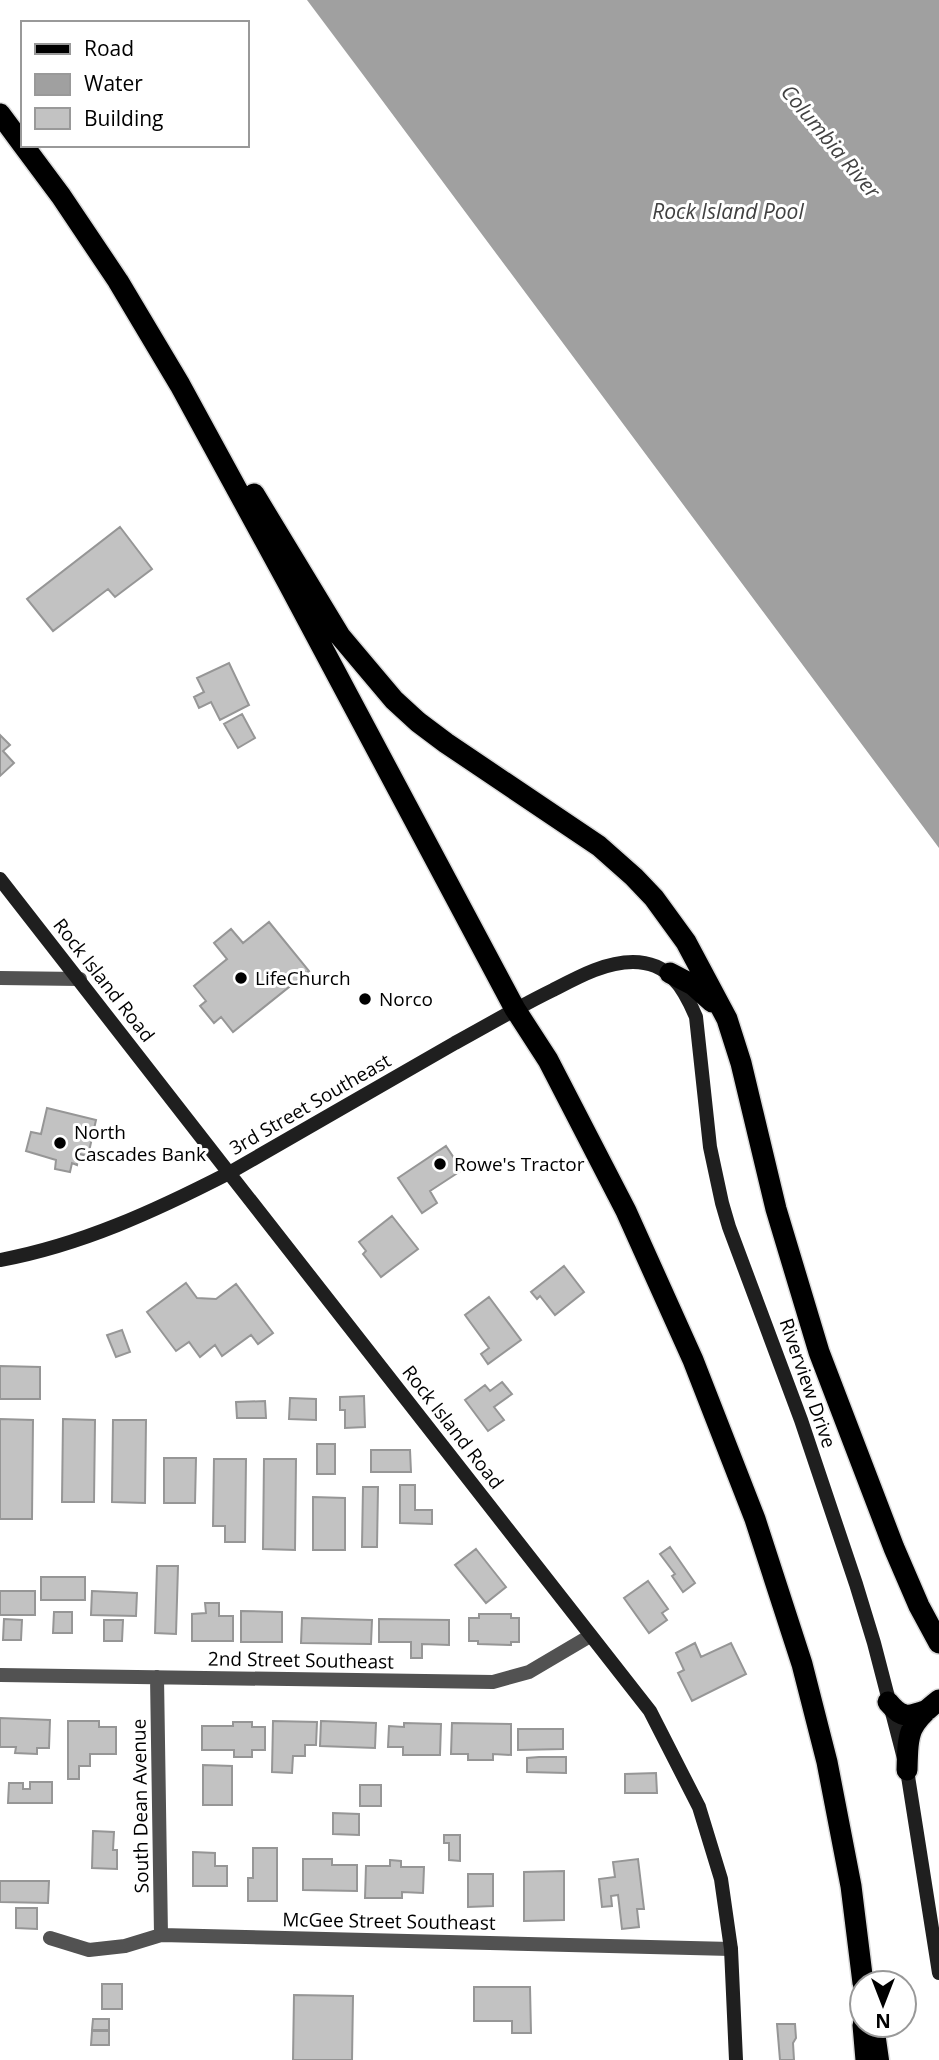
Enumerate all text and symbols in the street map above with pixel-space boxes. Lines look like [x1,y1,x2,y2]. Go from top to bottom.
legend [21,21,248,147]
text: Road [84,34,134,62]
text: Water [84,69,143,97]
water label: Columbia River [775,78,887,204]
text: Building [84,104,163,132]
water label: Rock Island Pool [652,197,804,225]
street label: Rock Island Road [47,913,161,1047]
place label: LifeChurch [255,965,351,991]
marker: LifeChurch [233,970,249,986]
place label: Norco [379,986,433,1012]
marker: Norco [357,991,373,1007]
street label: 3rd Street Southeast [225,1047,396,1161]
place label: North Cascades Bank [74,1119,206,1167]
marker: North Cascades Bank [52,1135,68,1151]
place label: Rowe's Tractor [454,1151,585,1177]
marker: Rowe's Tractor [432,1156,448,1172]
street label: Riverview Drive [774,1315,842,1451]
street label: Rock Island Road [396,1360,510,1494]
street label: 2nd Street Southeast [208,1645,394,1675]
street label: South Dean Avenue [125,1718,155,1894]
street label: McGee Street Southeast [282,1906,496,1936]
north arrow [848,1969,918,2039]
text: N [875,2008,891,2034]

